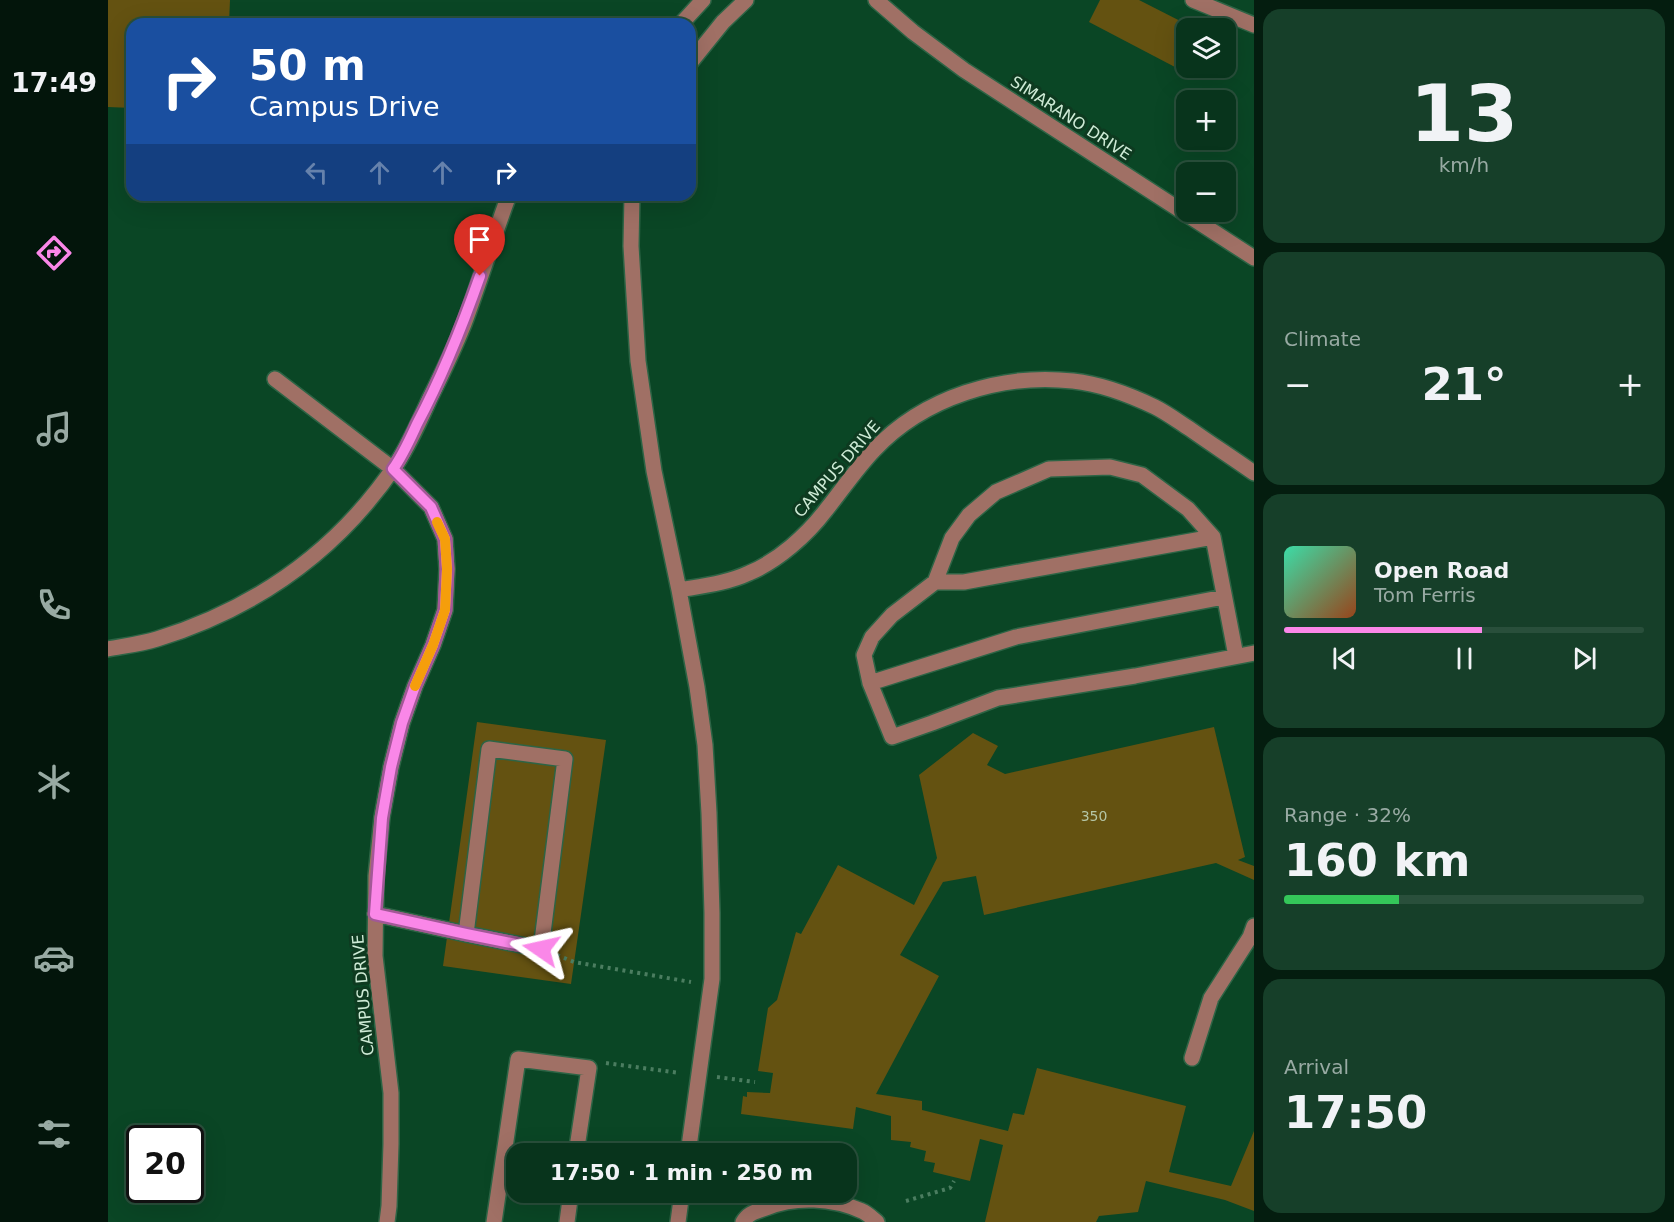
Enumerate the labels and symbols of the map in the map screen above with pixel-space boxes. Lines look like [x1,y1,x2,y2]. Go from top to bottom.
street label: SIMARANO DRIVE [1007,72,1135,164]
pin [454,214,505,276]
street label: CAMPUS DRIVE [790,417,884,521]
house number: 350 [1081,808,1107,824]
position arrow [509,917,573,981]
street label: CAMPUS DRIVE [348,934,378,1056]
speed limit sign: 20 [126,1125,204,1203]

